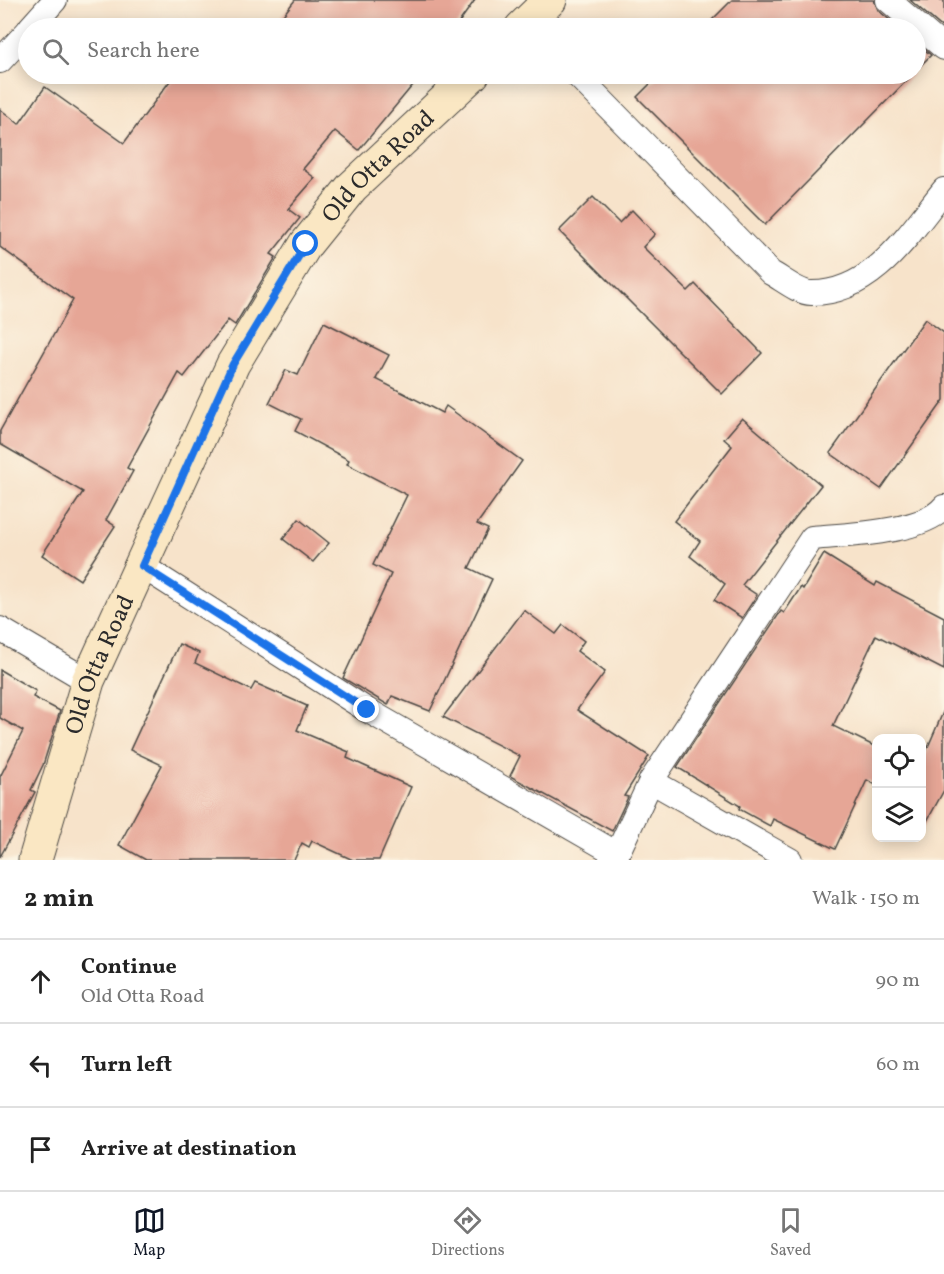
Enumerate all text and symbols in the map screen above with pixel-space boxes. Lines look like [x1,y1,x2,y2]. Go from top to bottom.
search box [18,18,926,84]
icon: search [39,35,72,68]
text: Search here [87,36,200,67]
street label: Old Otta Road [315,103,443,231]
route start [292,230,318,256]
street label: Old Otta Road [58,590,144,739]
route end [353,696,379,722]
map controls [872,734,926,842]
button: locate [872,734,926,788]
button: layers [872,788,926,842]
text: 2 min [24,881,94,917]
text: Walk · 150 m [812,885,920,913]
text: Continue [81,952,177,983]
icon: ahead [24,965,57,998]
text: 90 m [876,967,920,995]
text: Old Otta Road [81,983,204,1011]
icon: left [24,1049,57,1082]
text: Turn left [81,1050,172,1081]
text: 60 m [876,1051,920,1079]
icon: arrive [24,1133,57,1166]
text: Arrive at destination [81,1134,297,1165]
tab: Map [133,1204,166,1262]
tab: Directions [431,1204,505,1262]
tab: Saved [770,1204,811,1262]

